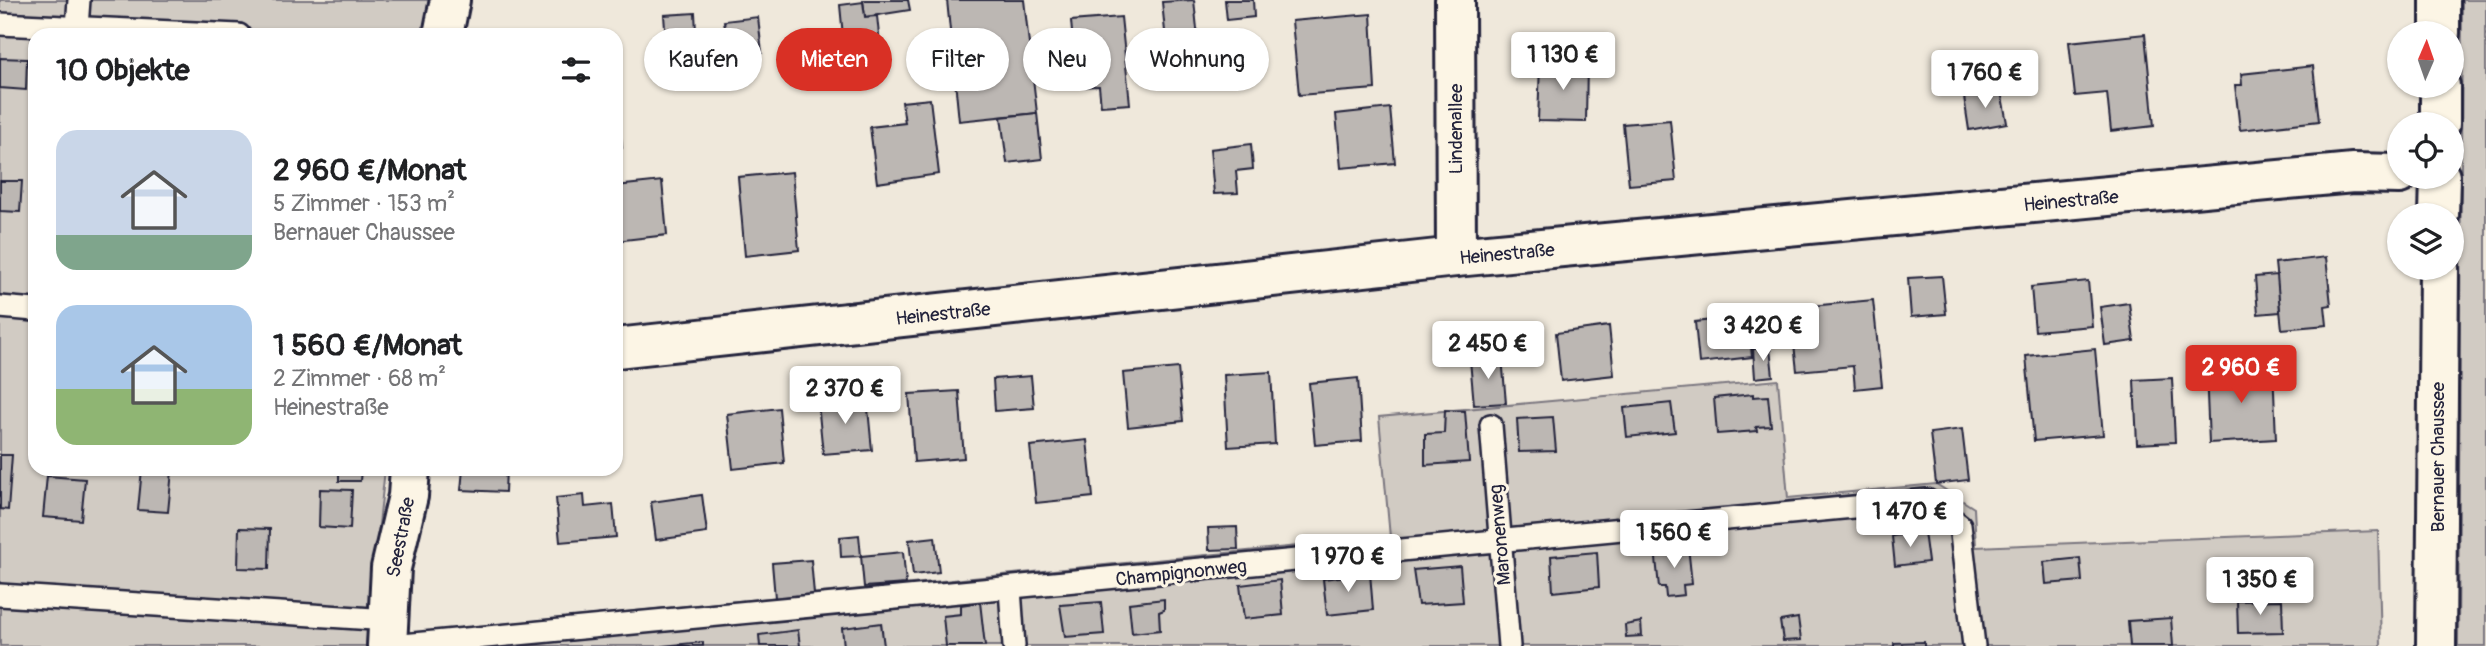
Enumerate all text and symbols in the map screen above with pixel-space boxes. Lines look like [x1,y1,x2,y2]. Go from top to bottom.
north arrow [2387,21,2464,98]
map controls [2387,21,2464,280]
chip: Kaufen [644,28,762,91]
chip: Mieten [776,28,892,91]
chip: Filter [906,28,1009,91]
chip: Neu [1023,28,1111,91]
chip: Wohnung [1125,28,1269,91]
pin: 1 130 € [1498,32,1628,92]
text: 1 130 € [1527,40,1599,69]
pin: 1 760 € [1920,50,2050,110]
icon: filters [557,51,595,89]
text: 10 Objekte [56,52,190,89]
text: 1 760 € [1947,58,2023,87]
street label: Lindenallee [1444,83,1468,174]
button: locate [2387,112,2464,189]
text: 2 960 €/Monat [273,152,466,189]
icon: home [112,158,196,242]
street label: Heinestraße [2023,185,2120,217]
text: 5 Zimmer · 153 m² [273,189,455,218]
button: layers [2387,203,2464,280]
text: Bernauer Chaussee [273,218,455,247]
street label: Heinestraße [1459,238,1556,270]
street label: Heinestraße [894,297,992,331]
pin: 3 420 € [1698,304,1828,363]
text: 3 420 € [1723,311,1803,340]
pin: 2 450 € [1423,322,1553,381]
text: 1 560 €/Monat [273,327,462,364]
text: 2 450 € [1448,329,1528,358]
icon: home [112,333,196,417]
pin: 2 960 € [2176,346,2306,405]
text: 2 960 € [2202,353,2280,382]
text: 2 Zimmer · 68 m² [273,364,446,393]
pin: 2 370 € [780,366,910,426]
text: 2 370 € [806,374,884,403]
street label: Bernauer Chaussee [2426,381,2450,532]
text: Heinestraße [273,393,389,422]
street label: Maronenweg [1484,483,1516,586]
pin: 1 470 € [1845,490,1975,549]
street label: Seestraße [381,494,421,579]
text: 1 470 € [1872,497,1948,526]
pin: 1 560 € [1609,510,1739,570]
text: 1 560 € [1636,518,1712,547]
pin: 1 970 € [1283,534,1413,594]
text: 1 970 € [1311,542,1385,571]
street label: Champignonweg [1114,554,1248,592]
pin: 1 350 € [2195,558,2325,617]
text: 1 350 € [2222,565,2298,594]

